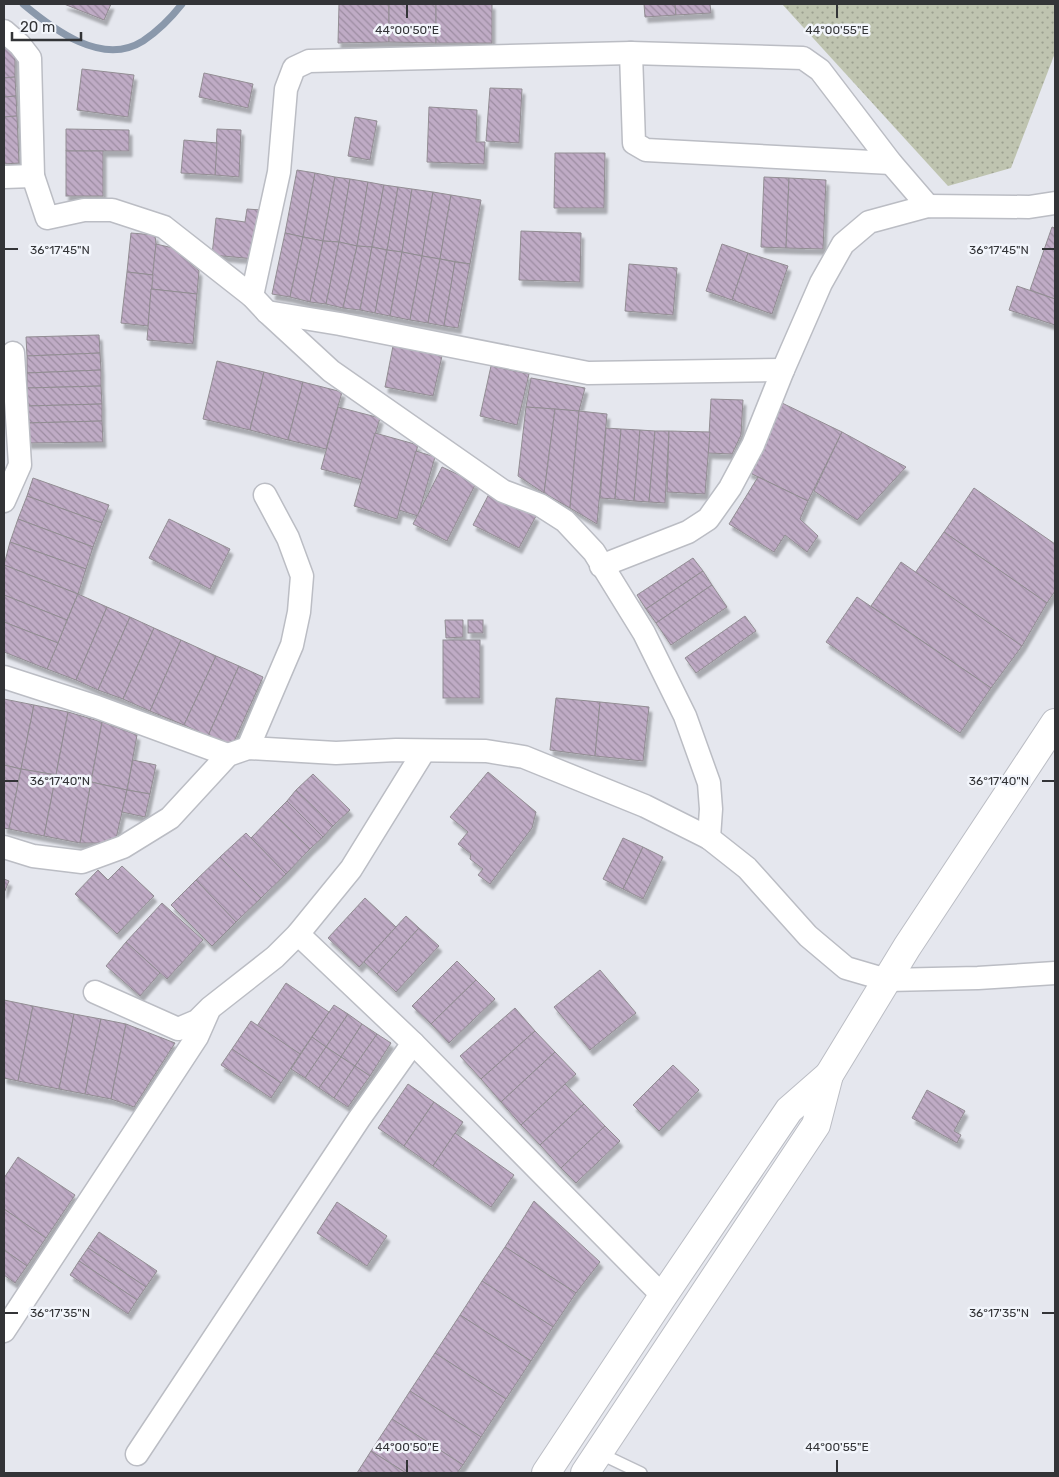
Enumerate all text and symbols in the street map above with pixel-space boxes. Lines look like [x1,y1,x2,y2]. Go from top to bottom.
scale bar [12,10,81,42]
text: 20 m [20,18,55,36]
text: 44°00'50"E [375,23,439,37]
text: 44°00'55"E [805,23,869,37]
text: 36°17'45"N [30,243,90,257]
text: 36°17'45"N [969,243,1029,257]
text: 36°17'40"N [30,774,90,788]
text: 36°17'40"N [969,774,1029,788]
text: 36°17'35"N [30,1306,90,1320]
text: 36°17'35"N [969,1306,1029,1320]
text: 44°00'50"E [375,1440,439,1454]
text: 44°00'55"E [805,1440,869,1454]

